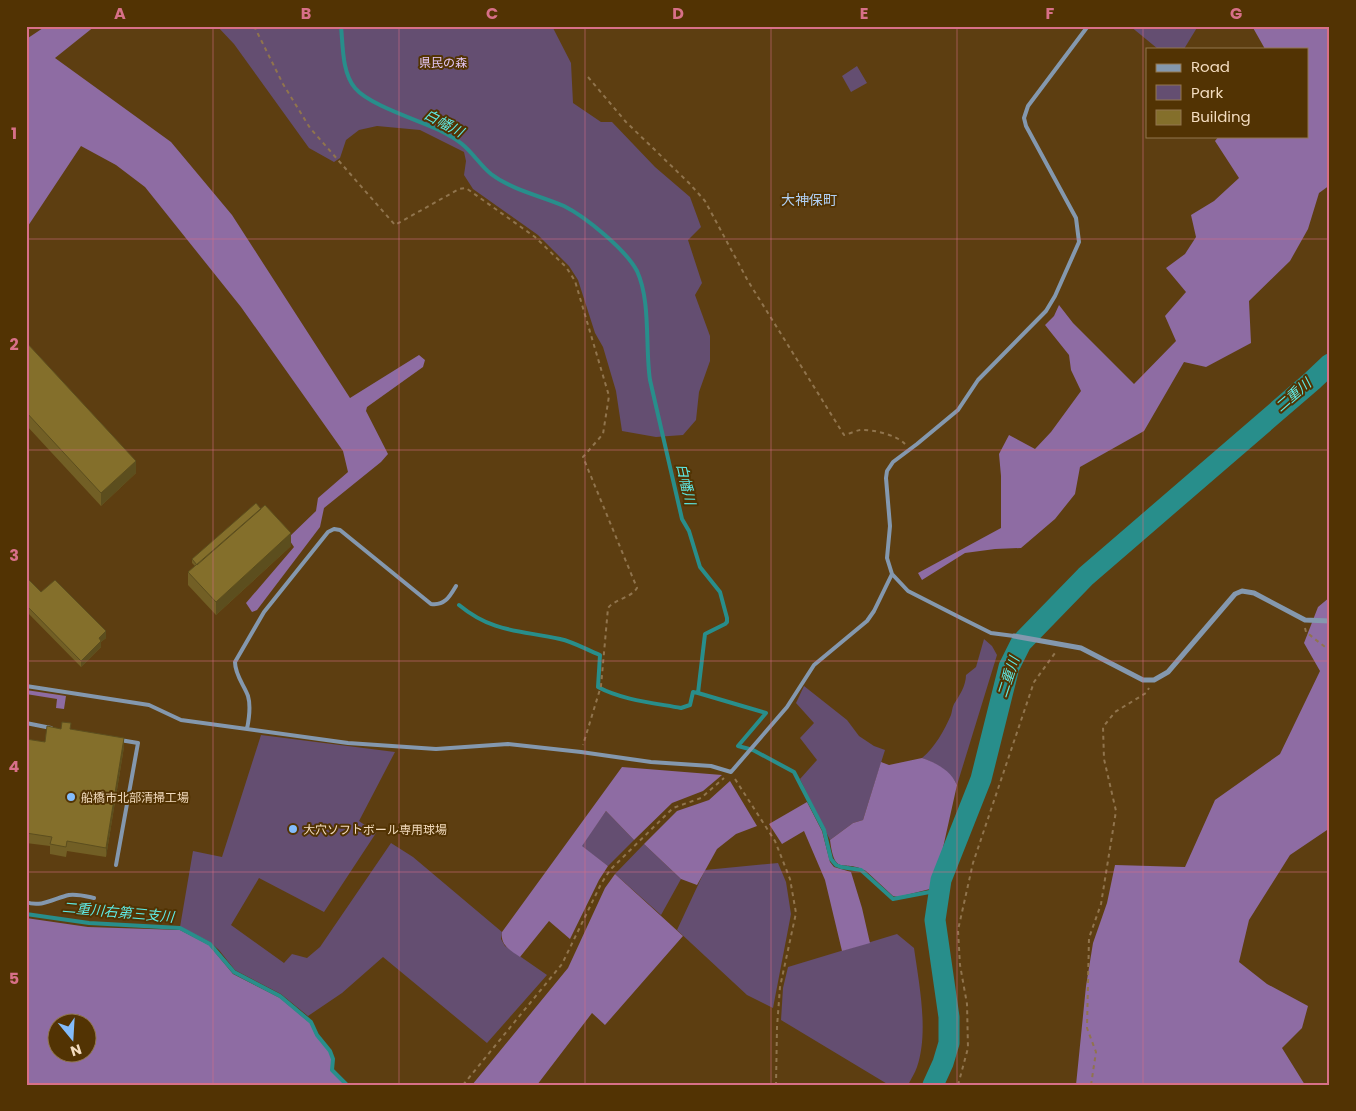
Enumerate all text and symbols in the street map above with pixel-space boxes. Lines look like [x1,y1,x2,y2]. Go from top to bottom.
text: A [114,2,126,25]
text: B [301,2,311,25]
text: C [486,2,498,25]
text: D [672,2,684,25]
text: E [860,2,868,25]
text: F [1046,2,1055,25]
text: G [1230,2,1242,25]
legend [1146,48,1308,138]
park label: 県民の森 [419,54,467,71]
text: Road [1191,56,1230,77]
text: Park [1191,82,1223,103]
water label: 白幡川 [421,104,469,143]
text: Building [1191,106,1251,127]
text: 1 [11,122,17,145]
district label: 大神保町 [781,190,837,210]
text: 2 [9,333,19,356]
water label: 二重川 [1271,372,1317,416]
water label: 白幡川 [672,461,701,509]
text: 3 [9,544,19,567]
water label: 二重川 [992,652,1025,700]
text: 4 [9,755,20,778]
place label: 船橋市北部清掃工場 [81,789,189,806]
marker: 船橋市北部清掃工場 [65,791,77,803]
place label: 大穴ソフトボール専用球場 [303,821,447,838]
marker: 大穴ソフトボール専用球場 [287,823,299,835]
water label: 二重川右第三支川 [61,897,177,927]
text: 5 [9,967,19,990]
north arrow [48,1014,98,1064]
text: N [68,1039,84,1062]

